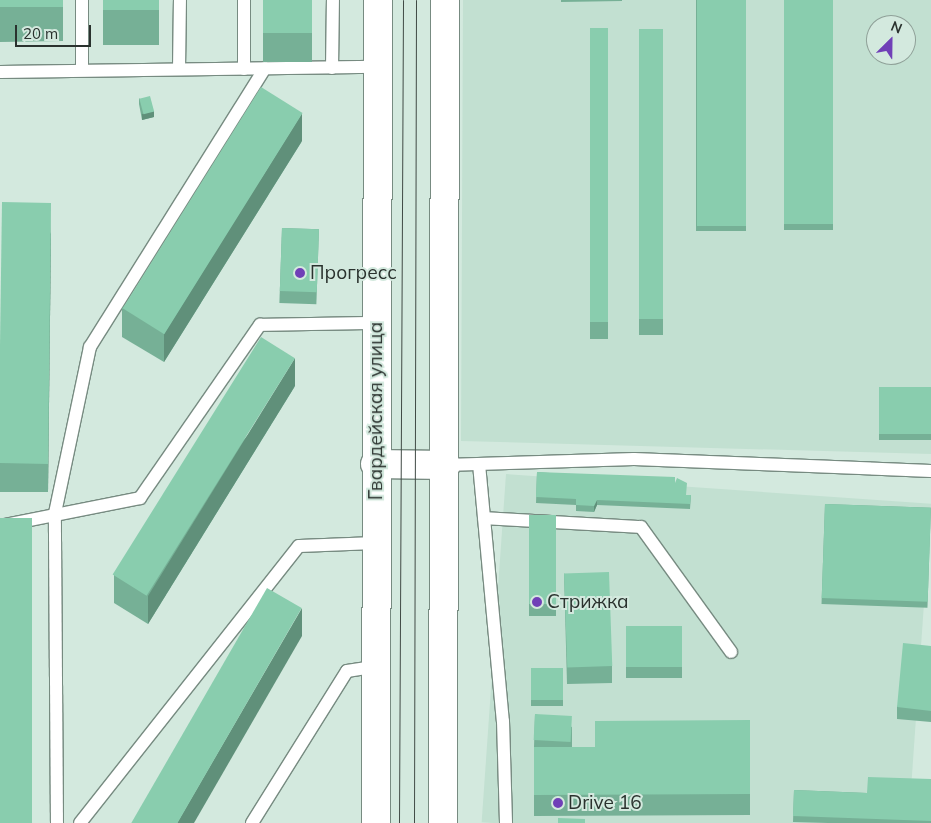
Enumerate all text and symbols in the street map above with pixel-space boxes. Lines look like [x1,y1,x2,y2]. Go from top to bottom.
scale bar [18,15,94,47]
north arrow [866,15,916,65]
text: N [888,17,905,37]
text: 20 m [23,24,58,43]
place label: Прогресс [310,262,397,284]
marker: Прогресс [294,267,306,279]
street label: Гвардейская улица [365,322,387,500]
place label: Стрижка [547,591,629,613]
marker: Стрижка [531,596,543,608]
place label: Drive 16 [568,792,642,814]
marker: Drive 16 [552,797,564,809]

